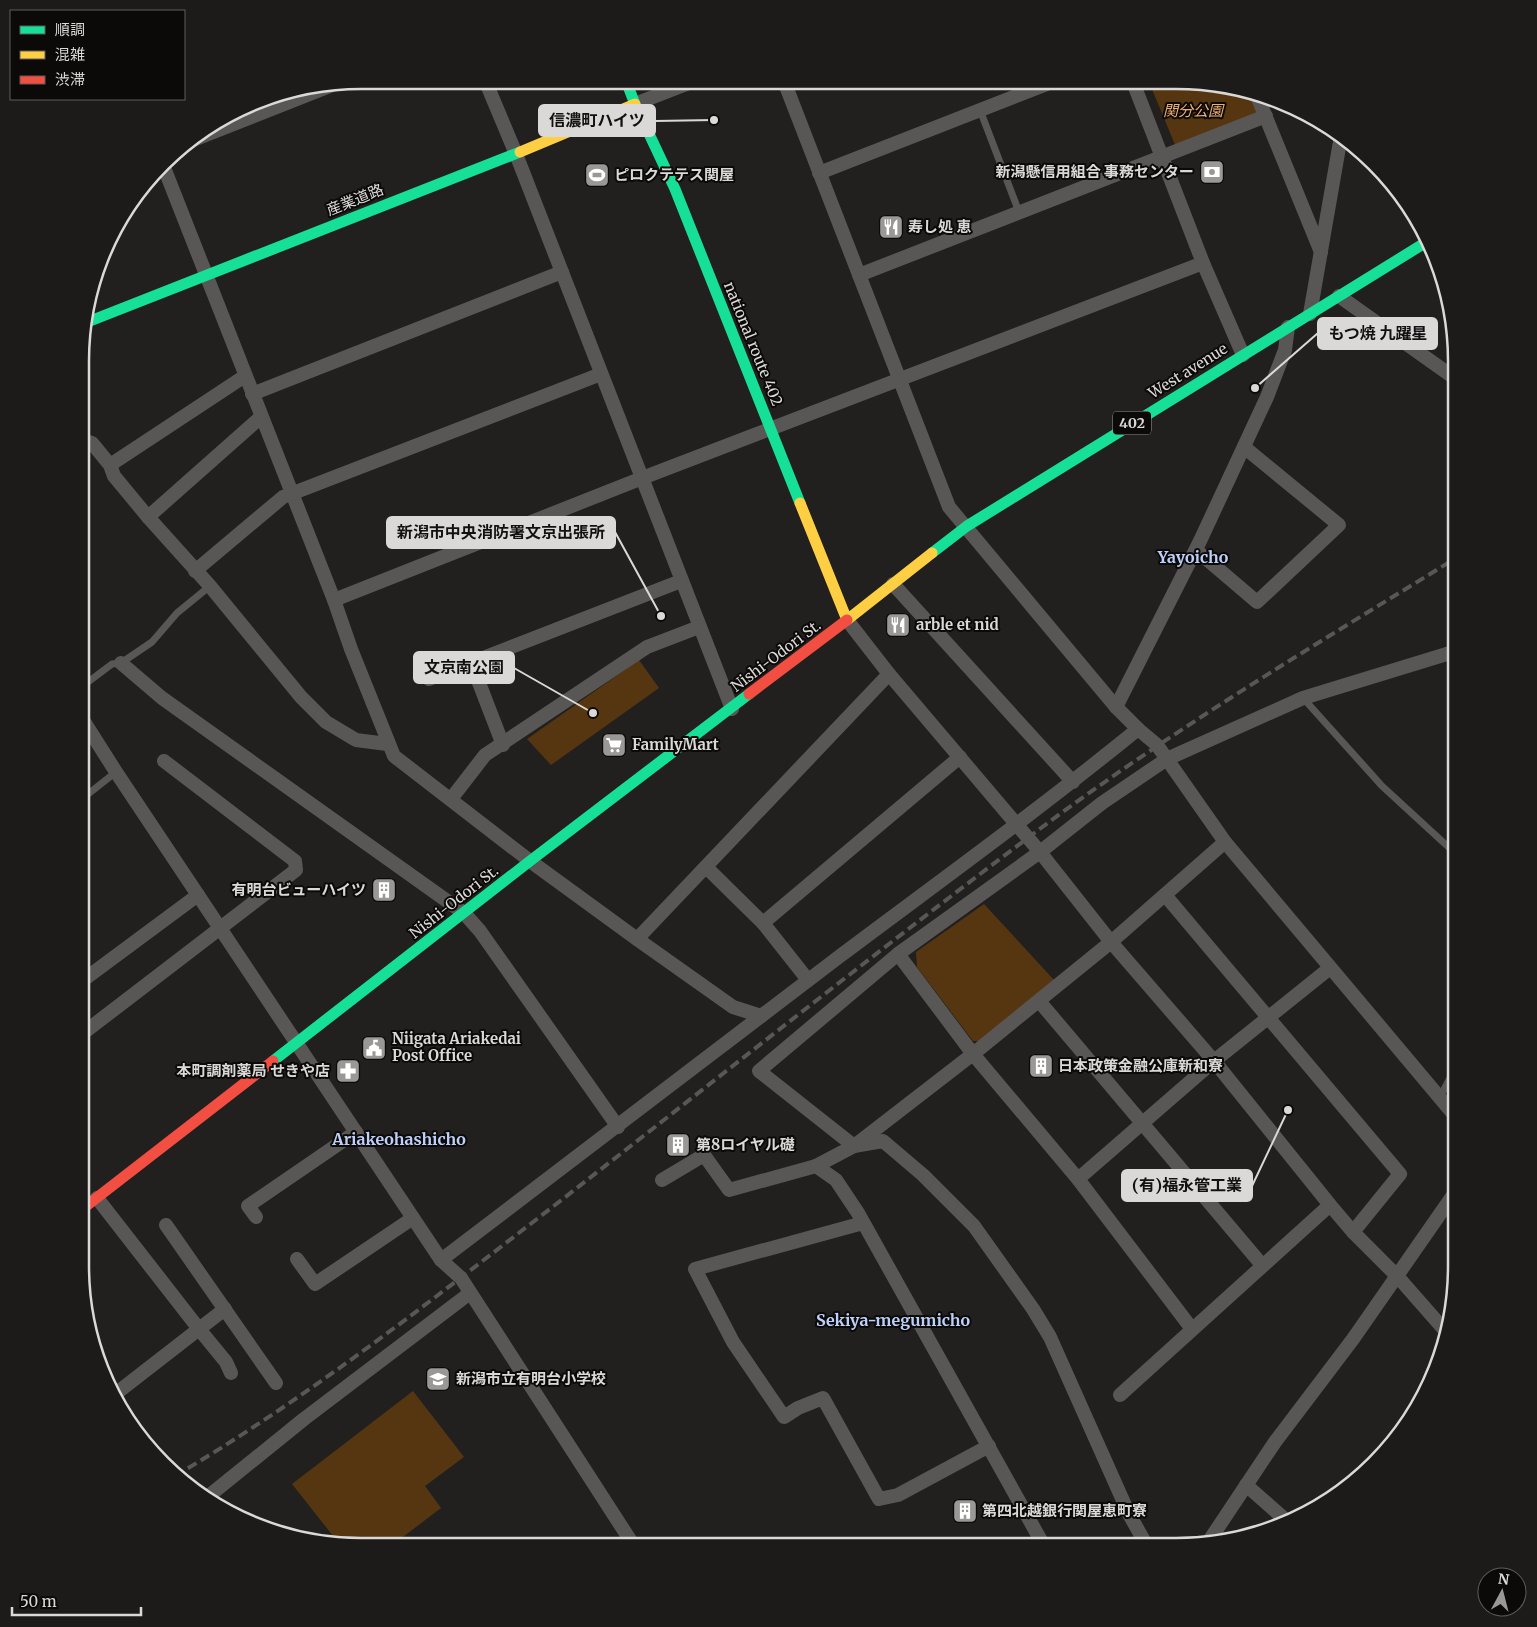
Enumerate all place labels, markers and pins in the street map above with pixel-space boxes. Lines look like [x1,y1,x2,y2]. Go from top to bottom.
callout: 信濃町ハイツ [539,105,655,136]
bank icon: 新潟懸信用組合 事務センター [1199,159,1225,185]
sports icon: ピロクテテス関屋 [584,162,610,188]
place label: 新潟懸信用組合 事務センター [995,162,1194,181]
place label: ピロクテテス関屋 [614,165,734,184]
restaurant icon: 寿し処 恵 [878,214,904,240]
place label: 寿し処 恵 [908,217,972,236]
callout: もつ焼 九躍星 [1318,318,1437,349]
callout: 新潟市中央消防署文京出張所 [387,517,615,548]
restaurant icon: arble et nid [885,612,911,638]
place label: arble et nid [916,615,999,634]
callout: 文京南公園 [414,652,514,683]
supermarket icon: FamilyMart [601,732,627,758]
place label: FamilyMart [632,735,719,754]
building icon: 有明台ビューハイツ [371,877,397,903]
place label: 有明台ビューハイツ [232,880,366,899]
place label: Niigata Ariakedai Post Office [392,1029,521,1065]
public building icon: Niigata Ariakedai Post Office [361,1035,387,1061]
building icon: 日本政策金融公庫新和寮 [1028,1053,1054,1079]
place label: 日本政策金融公庫新和寮 [1058,1056,1223,1075]
pharmacy icon: 本町調剤薬局 せきや店 [335,1058,361,1084]
place label: 本町調剤薬局 せきや店 [176,1061,330,1080]
building icon: 第8ロイヤル礎 [665,1132,691,1158]
place label: 第8ロイヤル礎 [696,1135,795,1154]
callout: (有)福永管工業 [1122,1170,1252,1201]
school or university icon: 新潟市立有明台小学校 [425,1366,451,1392]
place label: 新潟市立有明台小学校 [456,1369,606,1388]
building icon: 第四北越銀行関屋恵町寮 [952,1498,978,1524]
place label: 第四北越銀行関屋恵町寮 [982,1501,1147,1520]

